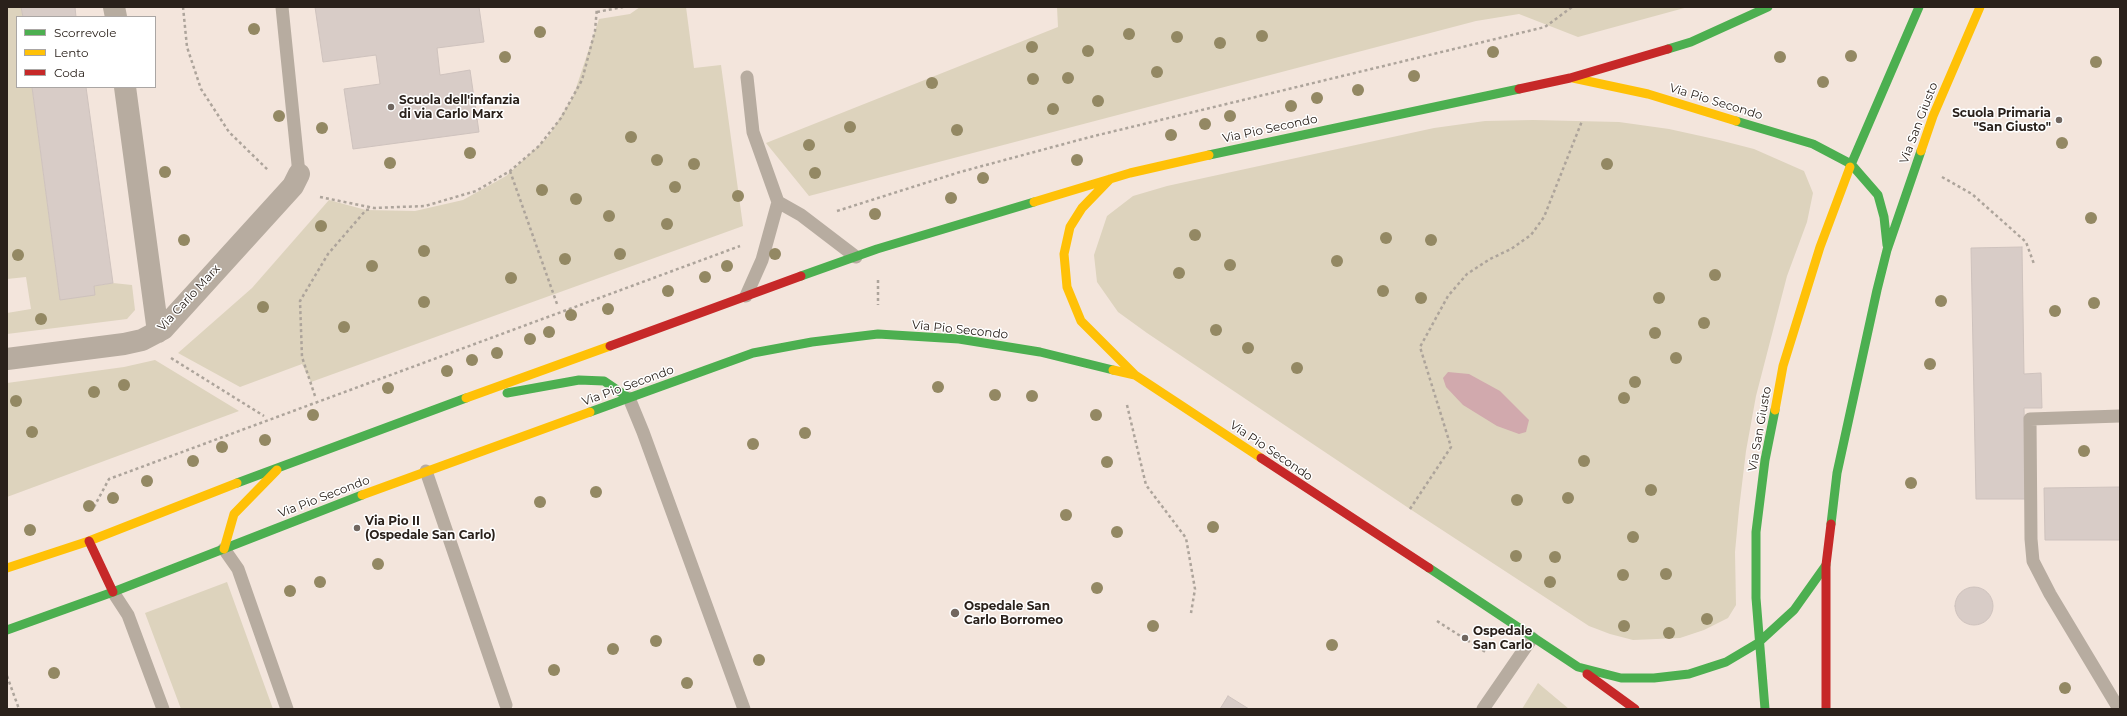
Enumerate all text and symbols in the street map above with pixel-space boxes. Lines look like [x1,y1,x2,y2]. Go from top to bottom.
legend [16,16,156,88]
text: Scorrevole [54,25,116,40]
text: Lento [54,45,89,60]
text: Coda [54,65,85,80]
street label: Via San Giusto [1897,80,1941,166]
street label: Via Pio Secondo [1668,81,1764,123]
place label: Scuola dell'infanzia di via Carlo Marx [399,93,520,121]
marker: Scuola dell'infanzia di via Carlo Marx [386,102,396,112]
place label: Scuola Primaria "San Giusto" [1952,106,2051,134]
street label: Via Pio Secondo [1221,112,1319,146]
marker: Scuola Primaria "San Giusto" [2054,115,2064,125]
street label: Via Carlo Marx [155,262,223,334]
street label: Via Pio Secondo [911,318,1009,342]
street label: Via Pio Secondo [580,363,676,409]
street label: Via San Giusto [1745,385,1775,473]
street label: Via Pio Secondo [1227,418,1315,484]
street label: Via Pio Secondo [276,473,372,521]
place label: Via Pio II (Ospedale San Carlo) [365,514,496,542]
marker: Via Pio II (Ospedale San Carlo) [352,523,362,533]
place label: Ospedale San Carlo Borromeo [964,599,1063,627]
marker: Ospedale San Carlo Borromeo [949,607,961,619]
place label: Ospedale San Carlo [1473,624,1532,652]
marker: Ospedale San Carlo [1460,633,1470,643]

